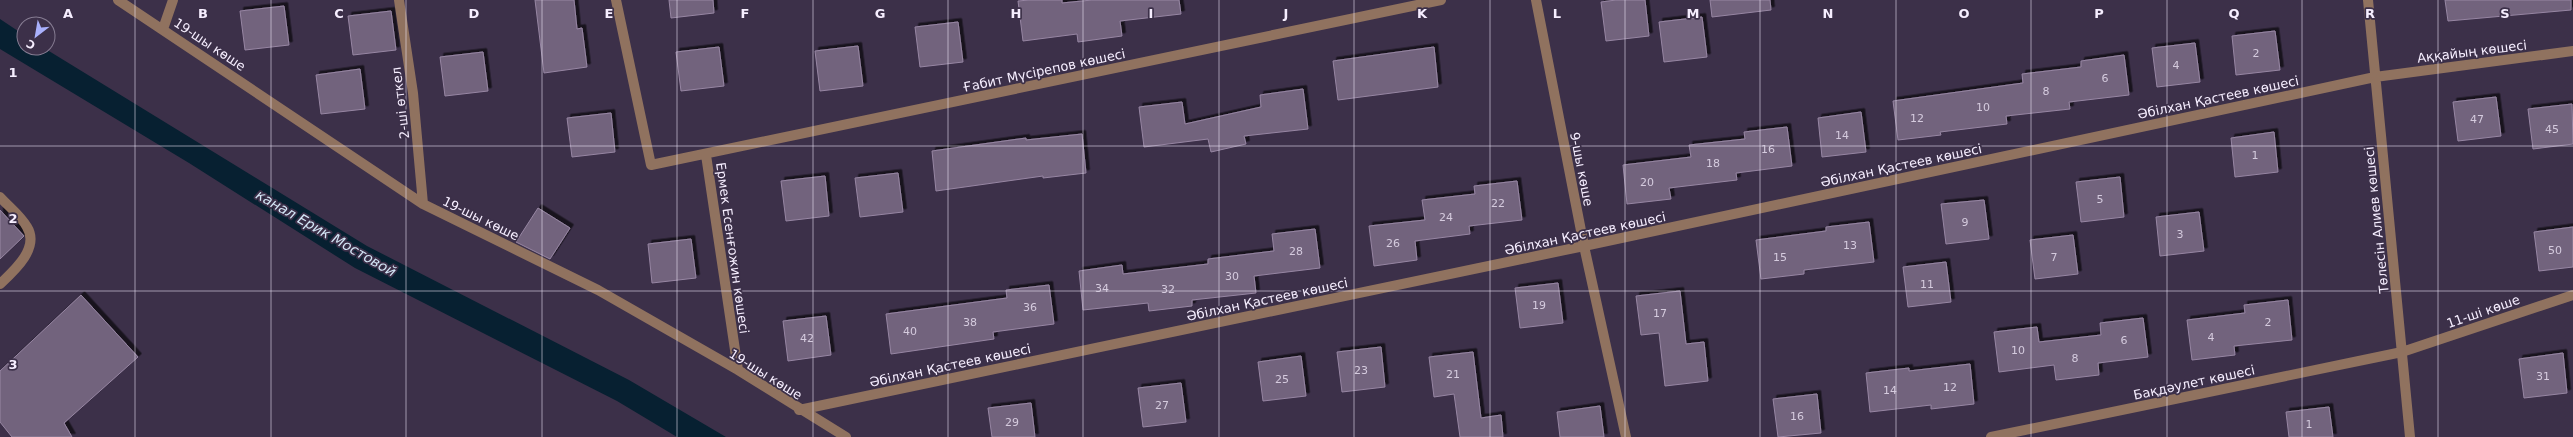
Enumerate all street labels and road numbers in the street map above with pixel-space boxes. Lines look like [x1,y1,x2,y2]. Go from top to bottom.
street label: 19-шы көше [171,15,248,74]
street label: Аққайың көшесі [2416,37,2528,66]
street label: Ғабит Мүсірепов көшесi [962,46,1127,95]
street label: 2-шi өткел [389,66,412,140]
street label: Әбілхан Қастеев көшесi [2136,73,2300,122]
street label: 9-шы көше [1567,131,1596,207]
street label: Әбілхан Қастеев көшесi [1819,141,1983,190]
street label: Төлесін Алиев көшесі [2361,146,2392,295]
street label: Ермек Есенғожин көшесі [713,161,752,335]
street label: 19-шы көше [440,193,521,243]
street label: Әбілхан Қастеев көшесi [1503,209,1667,258]
street label: Әбілхан Қастеев көшесi [1185,275,1349,324]
street label: 11-ші көше [2445,292,2522,331]
street label: Әбілхан Қастеев көшесi [868,341,1032,390]
street label: 19-шы көше [726,346,805,403]
street label: Бақдәулет көшесi [2132,362,2256,403]

